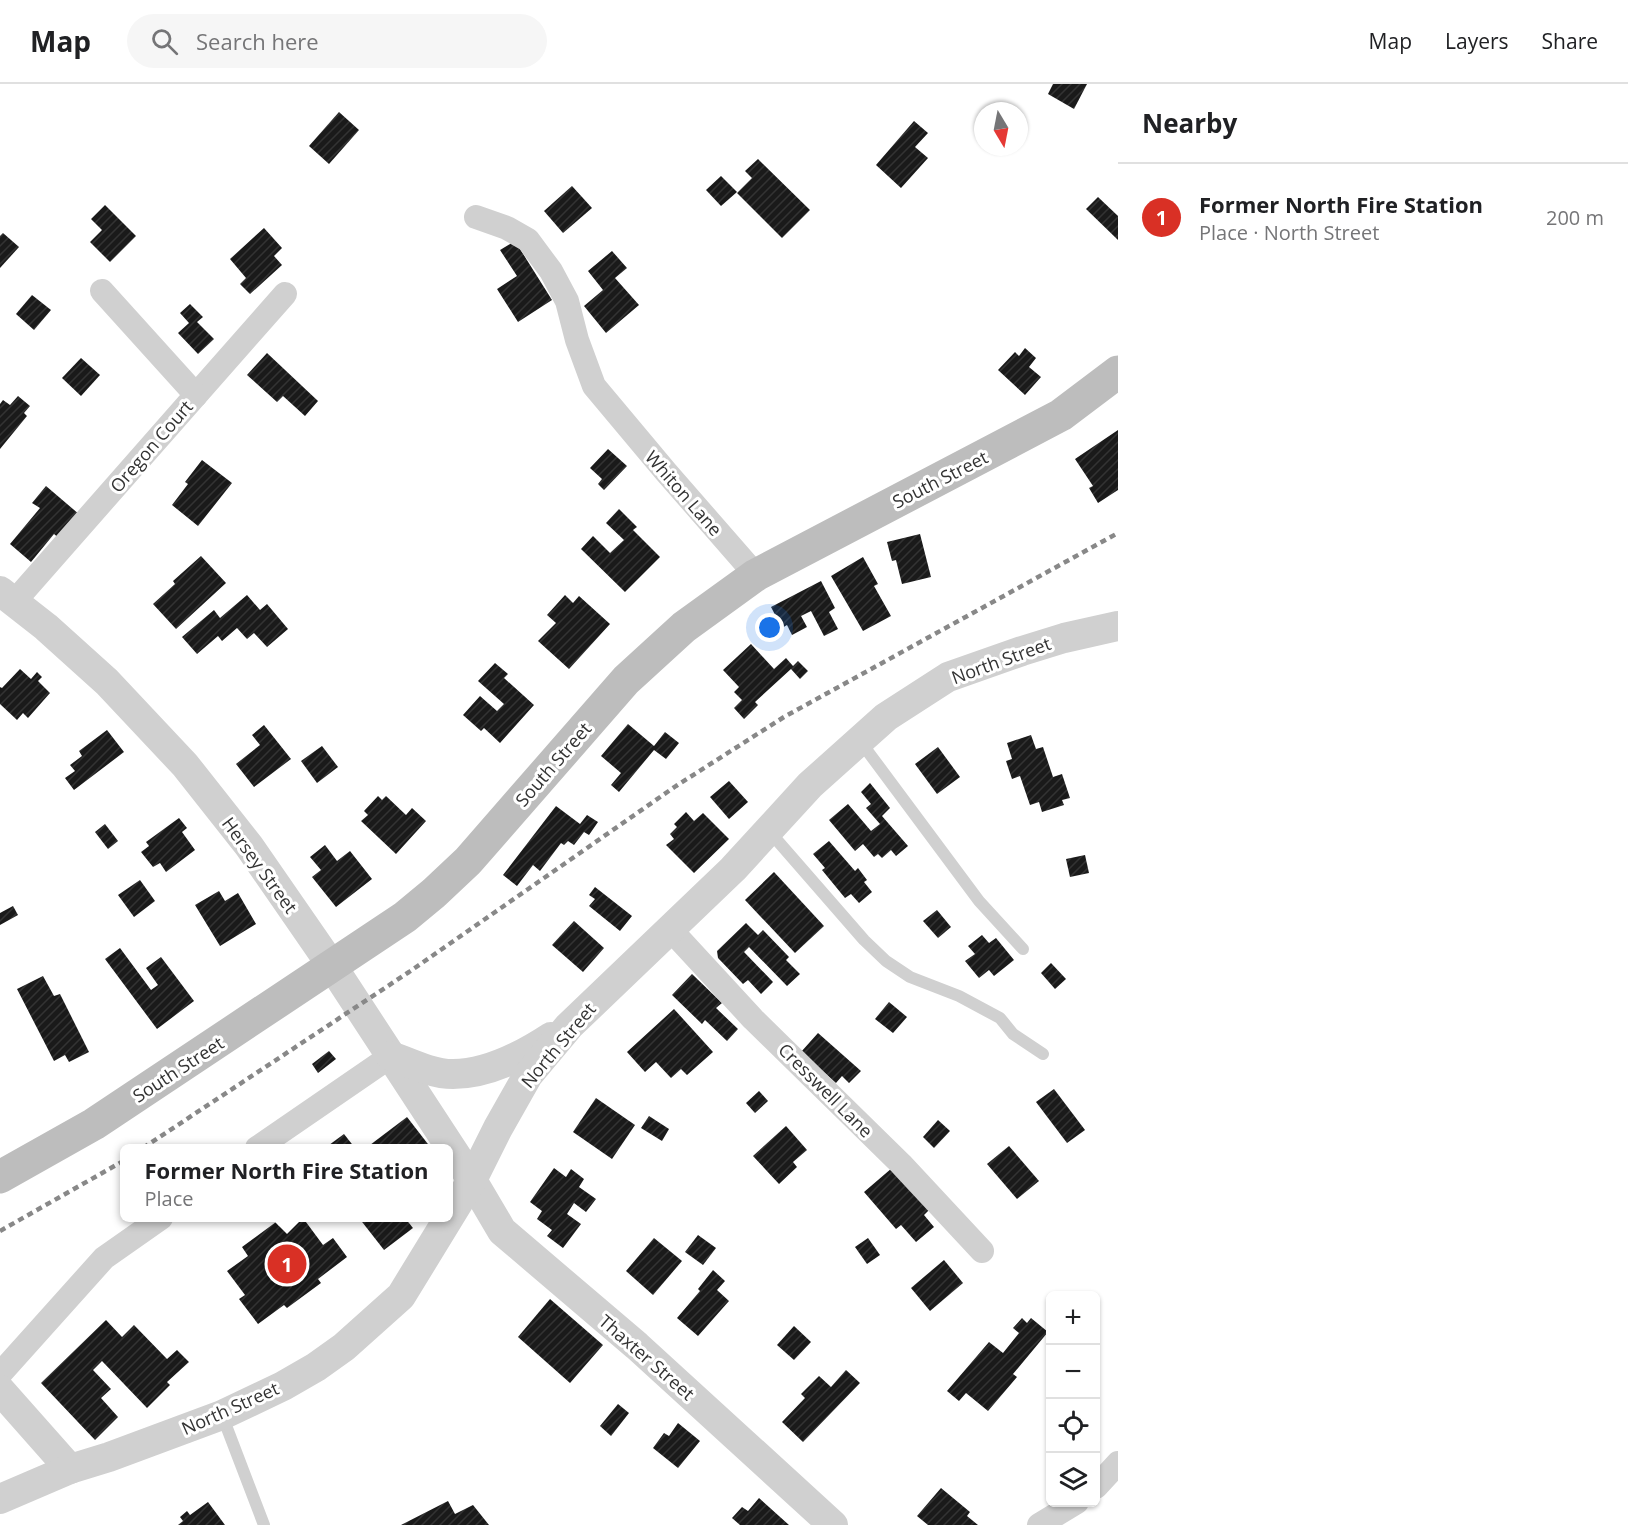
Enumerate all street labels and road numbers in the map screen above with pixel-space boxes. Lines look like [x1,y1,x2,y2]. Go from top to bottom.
street label: Oregon Court [104,395,198,497]
street label: Whiton Lane [640,445,728,541]
street label: South Street [888,445,992,513]
street label: North Street [948,631,1054,689]
street label: South Street [510,717,596,811]
street label: Hersey Street [217,812,303,918]
street label: North Street [515,997,601,1093]
street label: South Street [128,1031,228,1107]
street label: Cresswell Lane [774,1038,878,1142]
street label: Thaxter Street [594,1309,700,1405]
street label: North Street [178,1376,282,1440]

